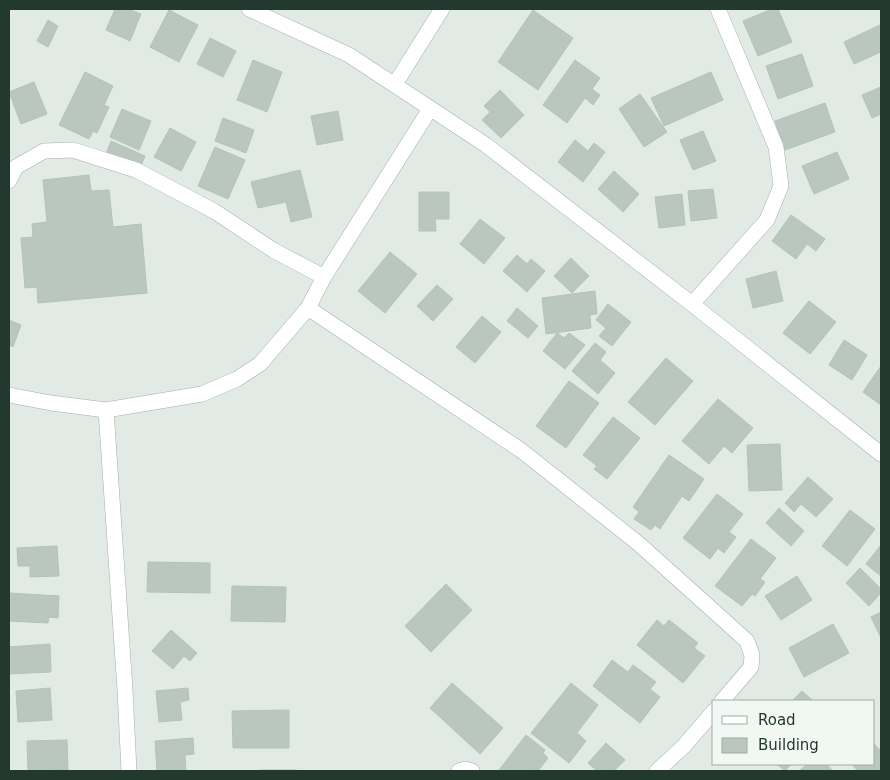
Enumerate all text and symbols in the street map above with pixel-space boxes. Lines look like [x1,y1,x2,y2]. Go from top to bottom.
legend [712,700,875,765]
text: Road [758,711,796,729]
text: Building [758,736,819,754]

